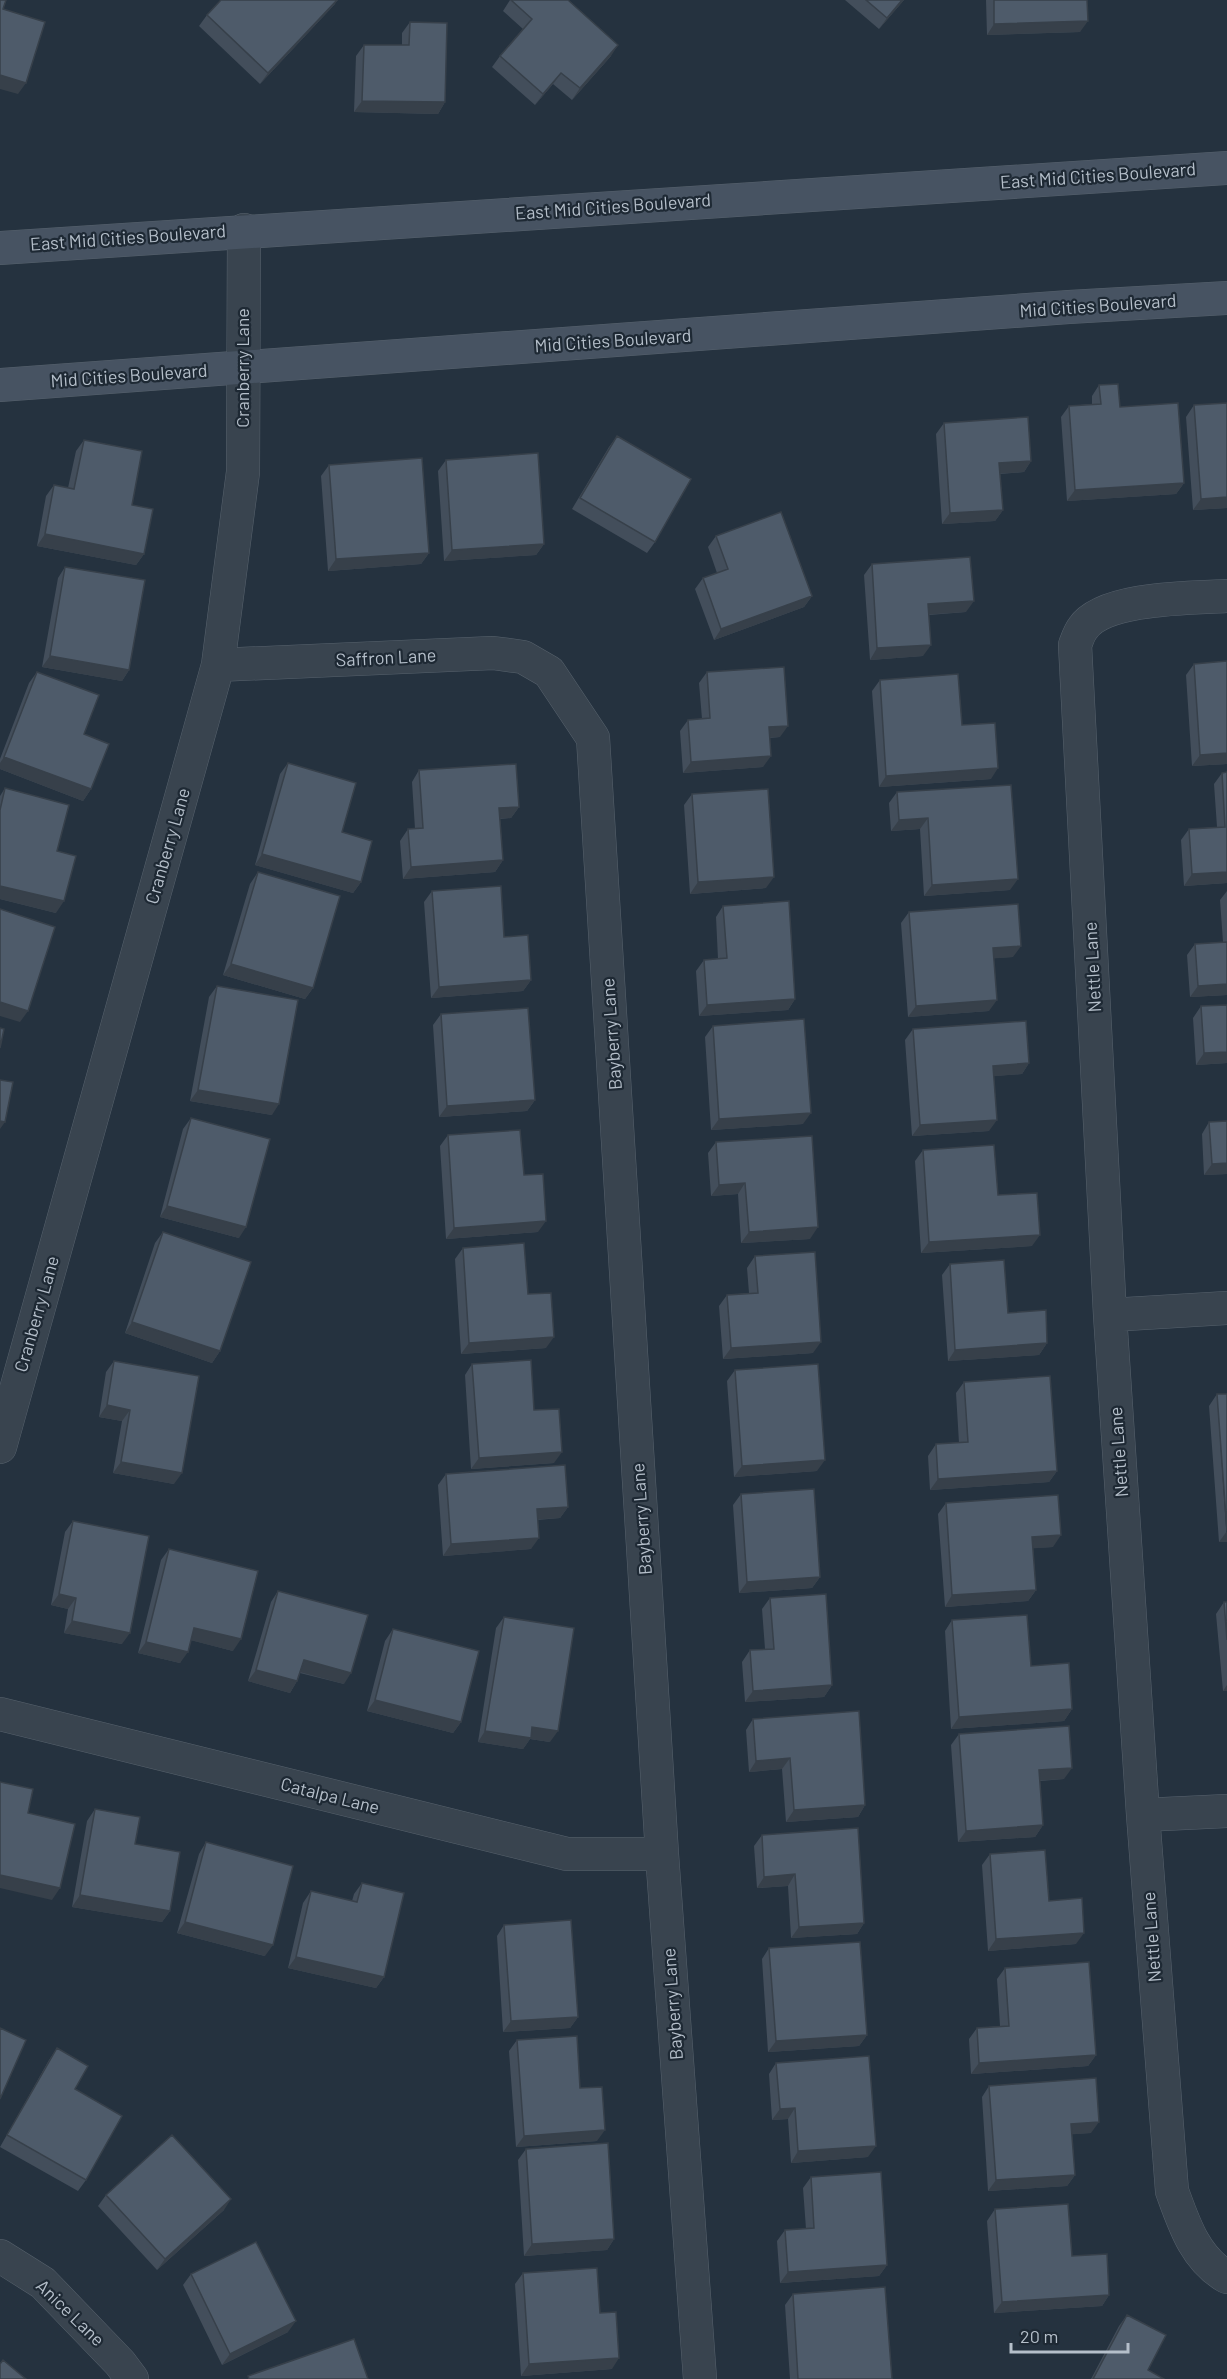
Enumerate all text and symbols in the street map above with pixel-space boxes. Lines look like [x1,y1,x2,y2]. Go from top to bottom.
street label: East Mid Cities Boulevard [999,157,1197,193]
street label: East Mid Cities Boulevard [514,188,712,224]
street label: East Mid Cities Boulevard [29,219,227,255]
street label: Mid Cities Boulevard [1019,289,1177,321]
street label: Cranberry Lane [231,308,253,428]
street label: Mid Cities Boulevard [534,324,692,356]
street label: Mid Cities Boulevard [50,359,208,391]
street label: Saffron Lane [335,643,437,671]
street label: Cranberry Lane [140,785,194,906]
street label: Nettle Lane [1079,921,1105,1013]
street label: Bayberry Lane [596,977,626,1091]
street label: Cranberry Lane [9,1253,63,1374]
street label: Nettle Lane [1104,1406,1132,1498]
street label: Bayberry Lane [626,1462,656,1576]
street label: Catalpa Lane [279,1772,382,1818]
street label: Nettle Lane [1137,1891,1165,1983]
street label: Bayberry Lane [657,1947,687,2061]
street label: Anice Lane [32,2274,109,2350]
scale bar [1011,2316,1128,2354]
text: 20 m [1020,2325,1058,2347]

